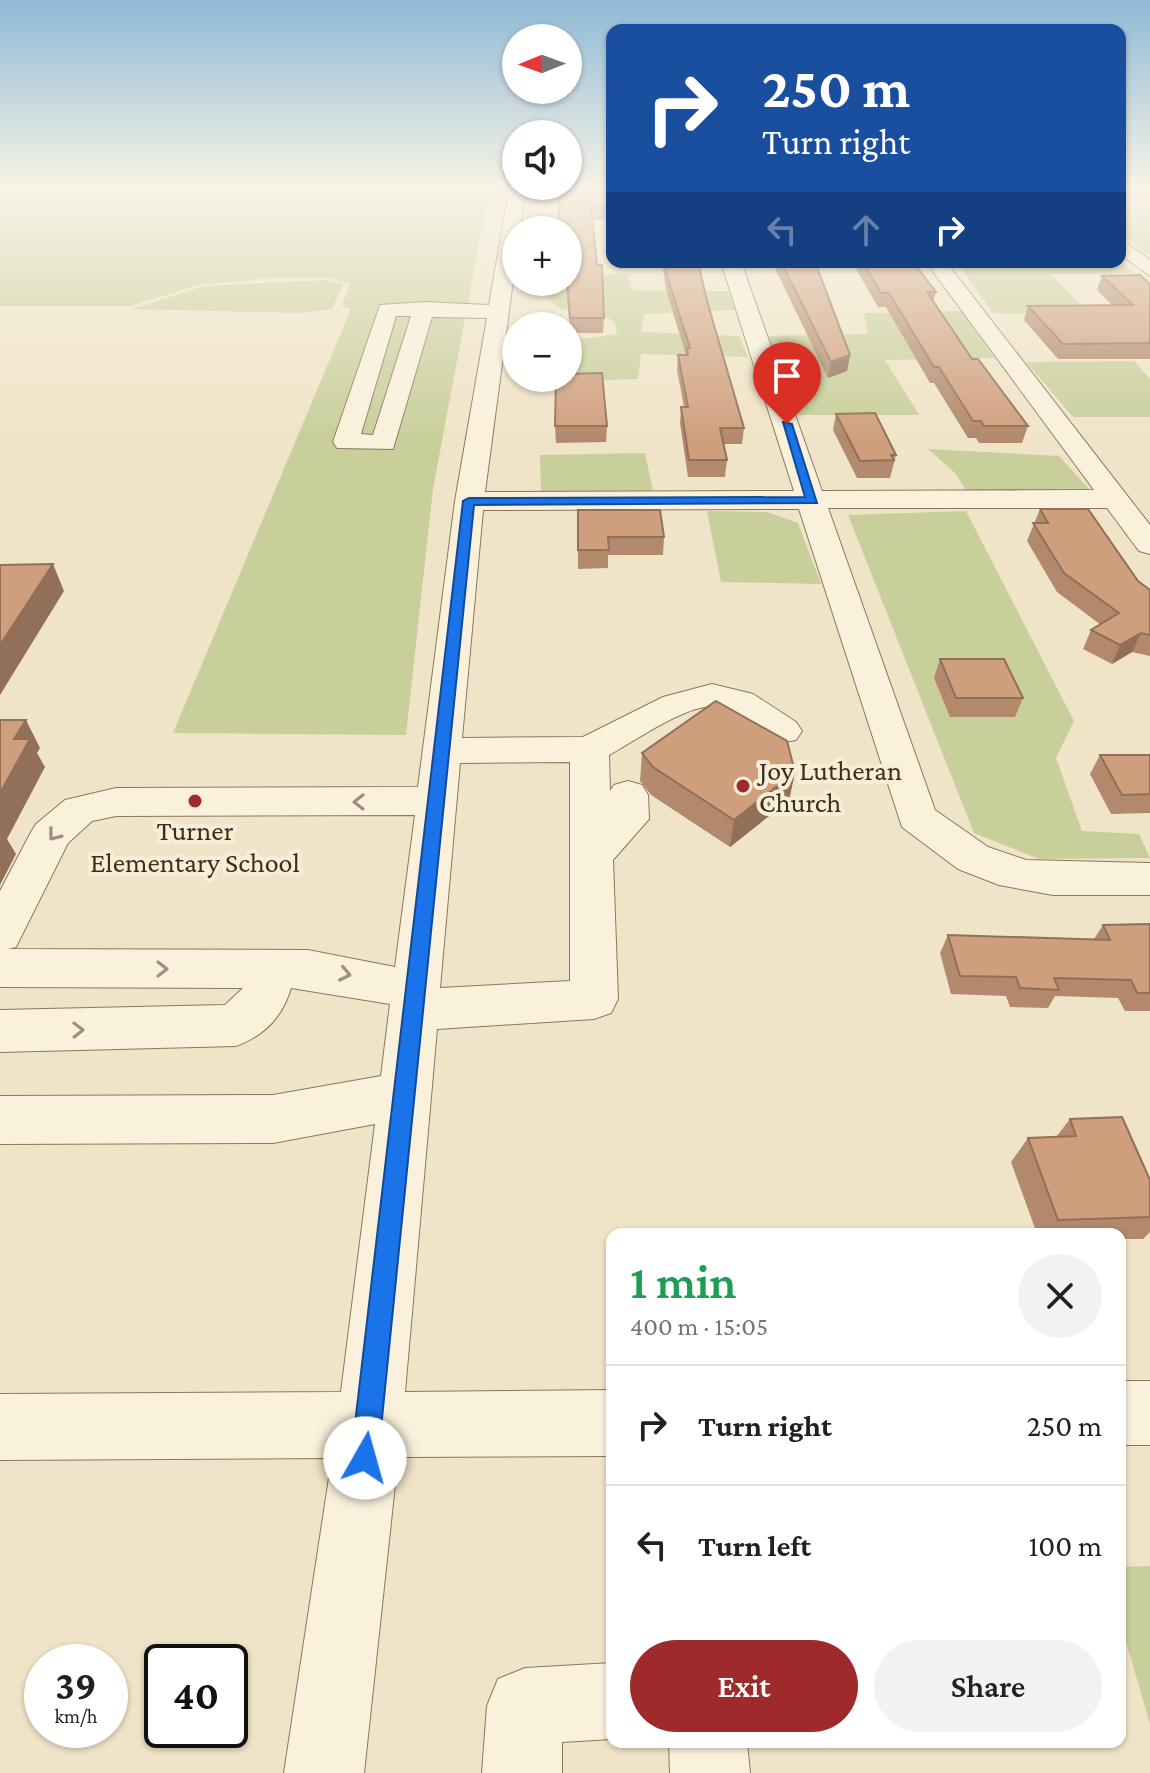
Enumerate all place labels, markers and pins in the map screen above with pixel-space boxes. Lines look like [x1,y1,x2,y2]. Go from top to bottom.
pin [753,342,821,424]
place label: Joy Lutheran Church [756,755,902,818]
marker: Joy Lutheran Church [734,777,752,795]
marker: Turner Elementary School [186,792,204,810]
place label: Turner Elementary School [90,815,300,878]

